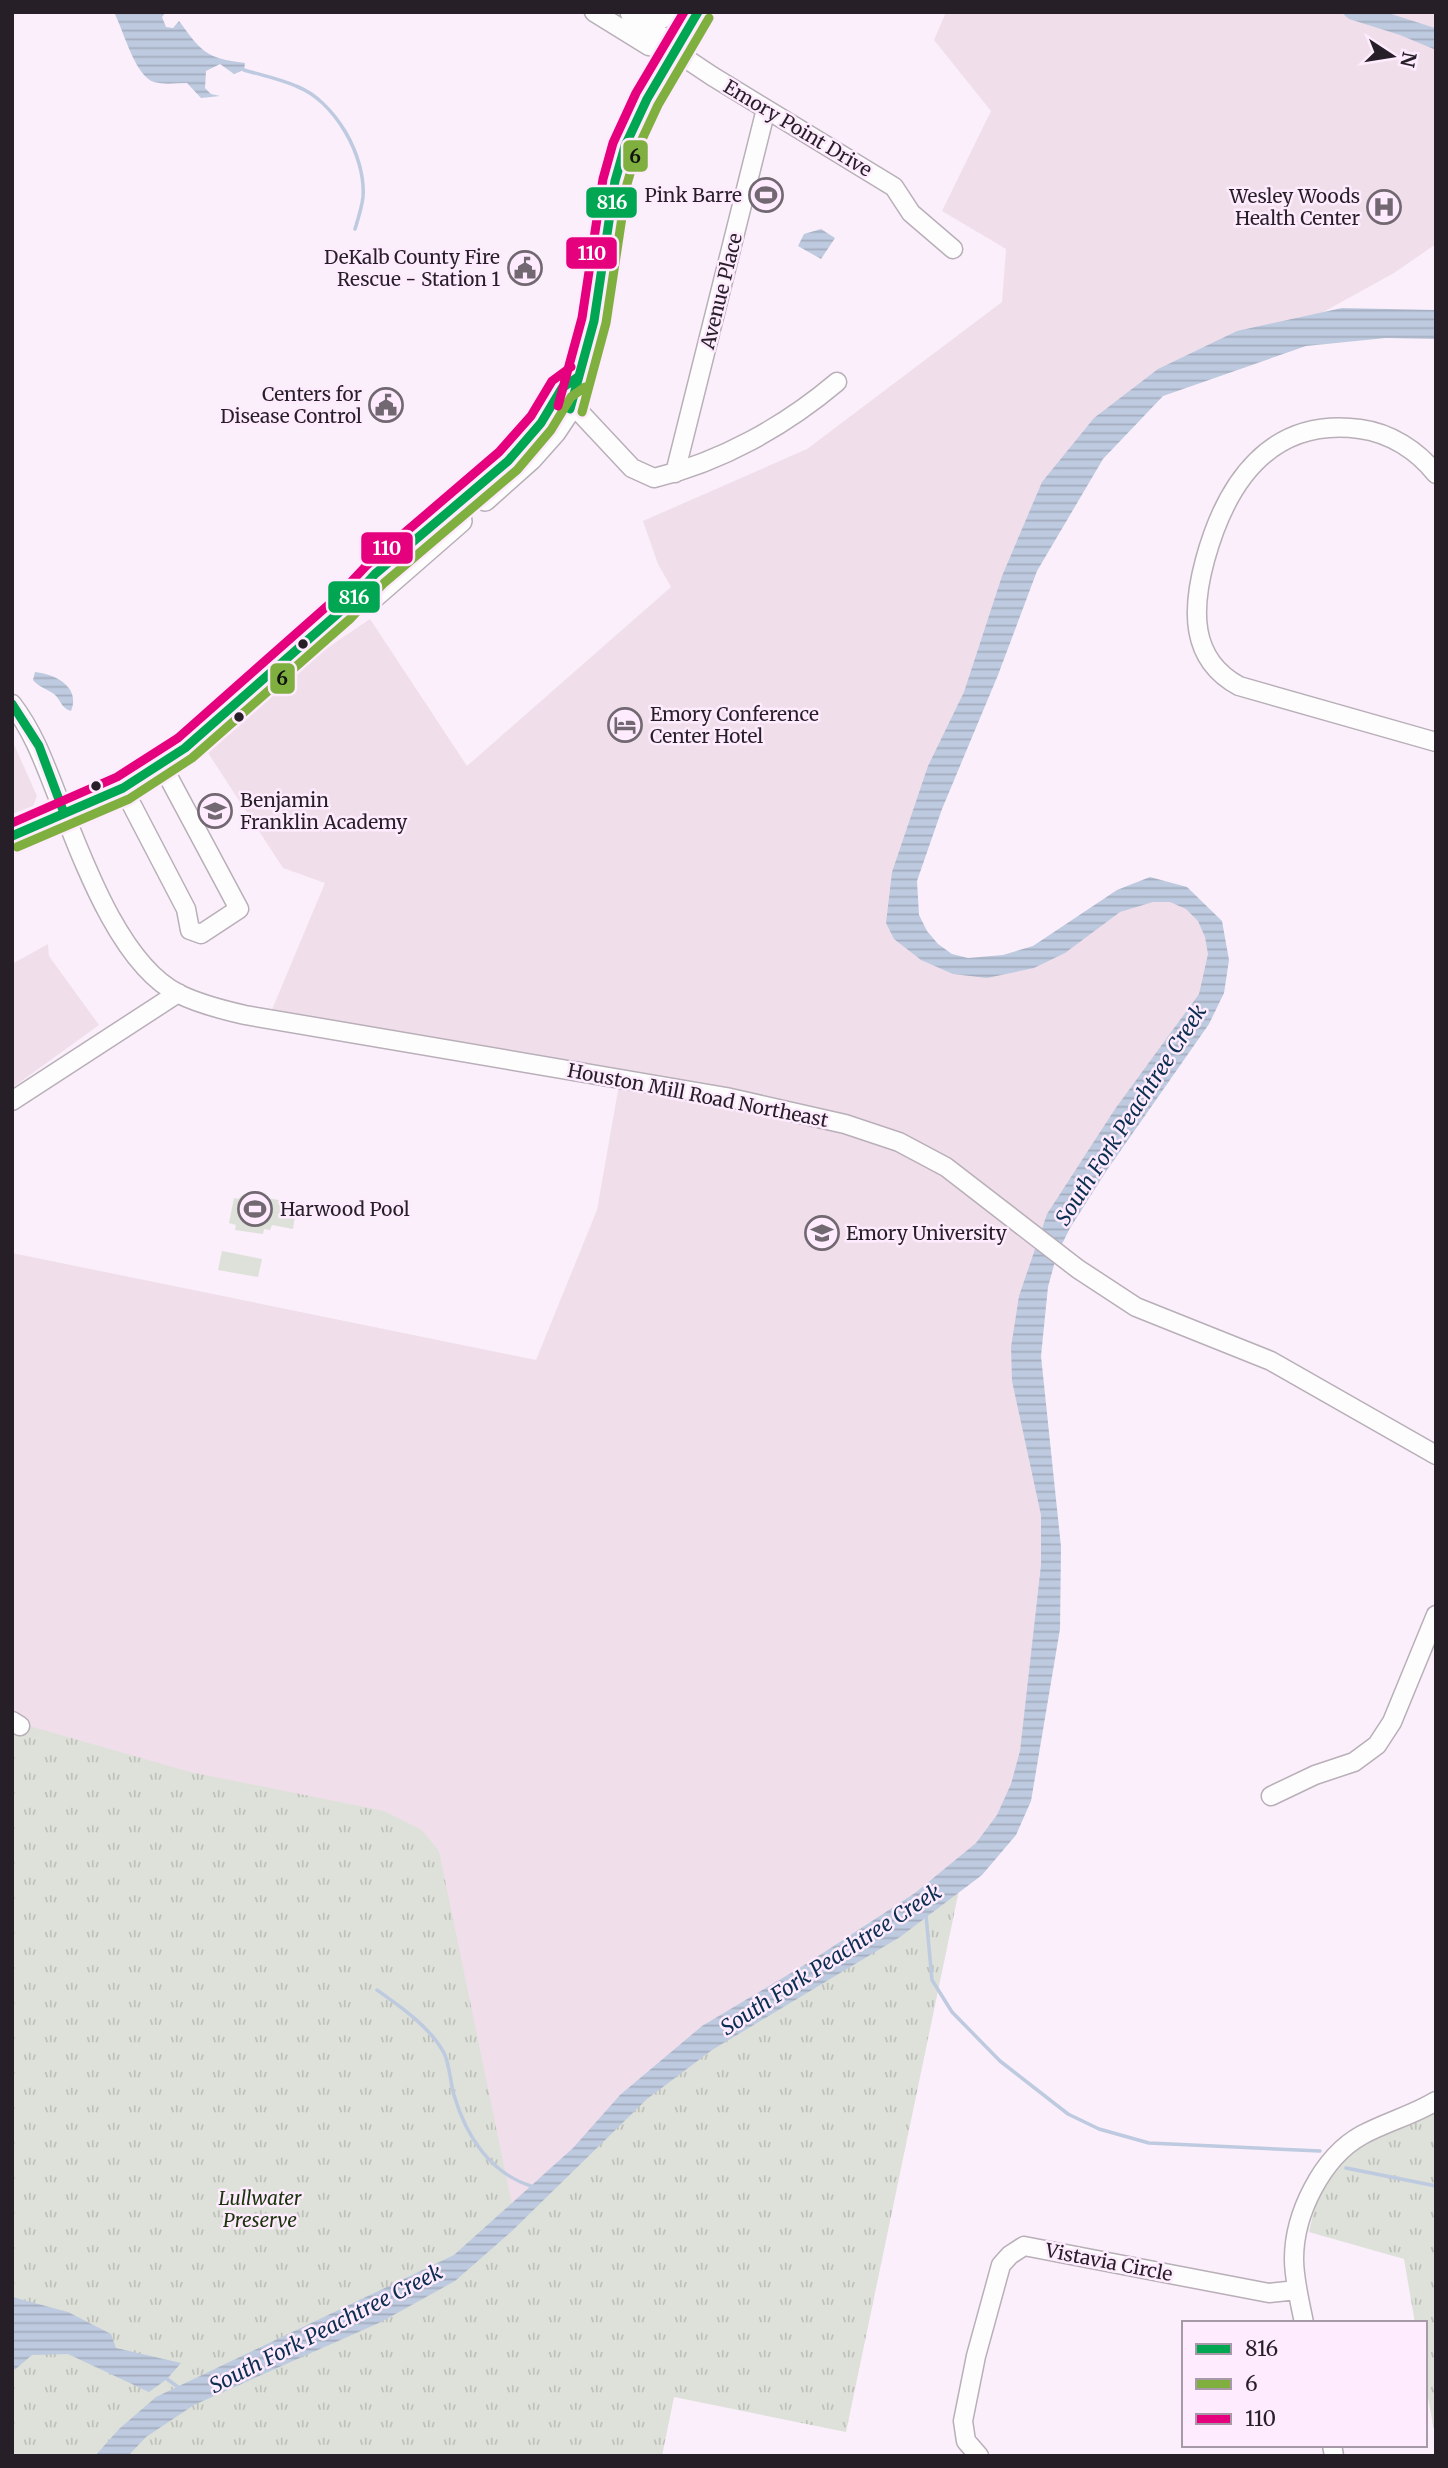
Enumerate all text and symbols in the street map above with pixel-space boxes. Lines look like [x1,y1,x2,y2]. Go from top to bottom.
north arrow [1357,21,1427,91]
text: N [1395,50,1422,69]
street label: Emory Point Drive [719,74,877,182]
line badge: 6 [622,139,649,173]
text: 6 [629,144,641,168]
sports icon: Pink Barre [747,176,785,214]
place label: Pink Barre [645,183,742,207]
place label: Wesley Woods Health Center [1228,184,1360,230]
line badge: 816 [585,186,638,219]
hospital icon: Wesley Woods Health Center [1365,188,1403,226]
text: 816 [597,190,627,214]
street label: Avenue Place [695,230,747,352]
line badge: 110 [565,236,618,270]
text: 110 [578,241,606,265]
place label: DeKalb County Fire Rescue - Station 1 [324,245,500,291]
public building icon: DeKalb County Fire Rescue - Station 1 [506,249,544,287]
place label: Centers for Disease Control [220,382,362,428]
public building icon: Centers for Disease Control [367,386,405,424]
line badge: 110 [360,531,414,565]
text: 110 [373,536,401,560]
line badge: 816 [327,580,381,614]
text: 816 [339,585,369,609]
unlabelled marker [296,637,310,651]
line badge: 6 [269,662,296,695]
text: 6 [276,666,288,690]
place label: Emory Conference Center Hotel [650,702,819,748]
hotel icon: Emory Conference Center Hotel [606,706,644,744]
unlabelled marker [232,710,246,724]
unlabelled marker [89,779,103,793]
place label: Benjamin Franklin Academy [240,788,407,834]
school or university icon: Benjamin Franklin Academy [196,792,234,830]
water label: South Fork Peachtree Creek [1049,999,1212,1230]
street label: Houston Mill Road Northeast [566,1058,831,1132]
sports icon: Harwood Pool [236,1190,274,1228]
place label: Harwood Pool [280,1197,410,1221]
school or university icon: Emory University [803,1214,841,1252]
place label: Emory University [846,1221,1007,1245]
water label: South Fork Peachtree Creek [715,1878,947,2041]
park label: Lullwater Preserve [219,2186,302,2232]
street label: Vistavia Circle [1043,2238,1175,2286]
water label: South Fork Peachtree Creek [205,2258,447,2399]
legend [1182,2321,1427,2447]
text: 816 [1245,2335,1278,2362]
text: 6 [1245,2370,1258,2397]
text: 110 [1245,2405,1276,2432]

